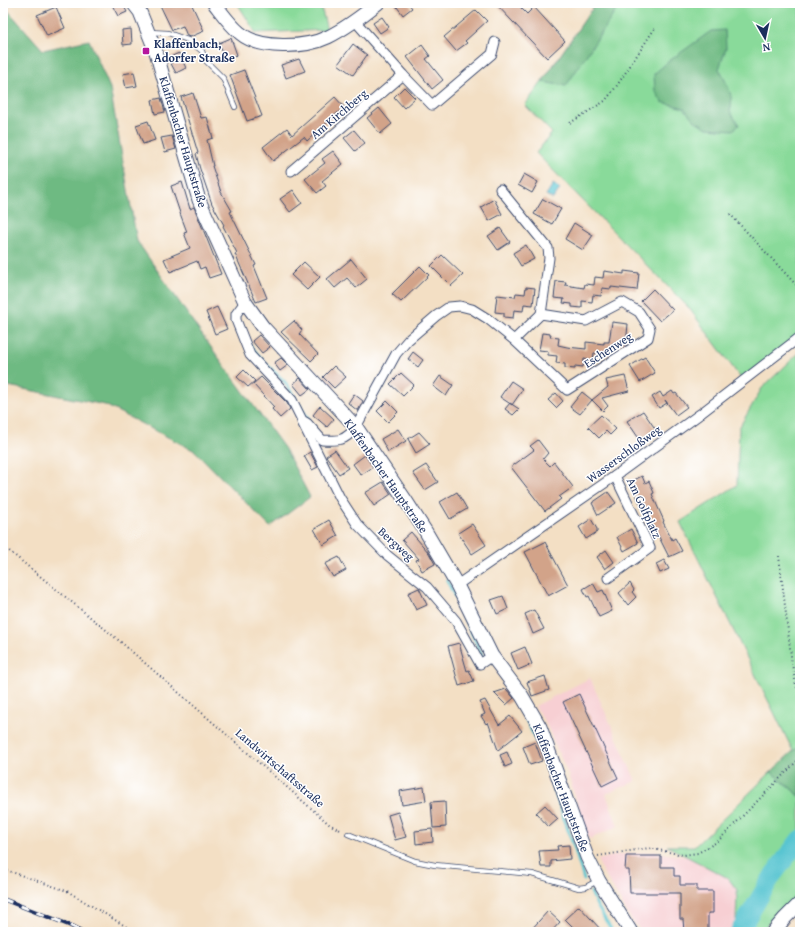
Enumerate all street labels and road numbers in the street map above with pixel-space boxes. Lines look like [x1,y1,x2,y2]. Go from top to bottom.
street label: Klaffenbacher Hauptstraße [155,74,212,210]
street label: Am Kirchberg [307,85,371,142]
street label: Eschenweg [580,327,635,372]
street label: Klaffenbacher Hauptstraße [340,415,433,537]
street label: Wasserschloßweg [583,421,665,487]
street label: Am Golfplatz [623,475,666,541]
street label: Bergweg [375,523,418,564]
street label: Klaffenbacher Hauptstraße [529,721,594,855]
street label: Landwirtschaftsstraße [232,724,329,811]

